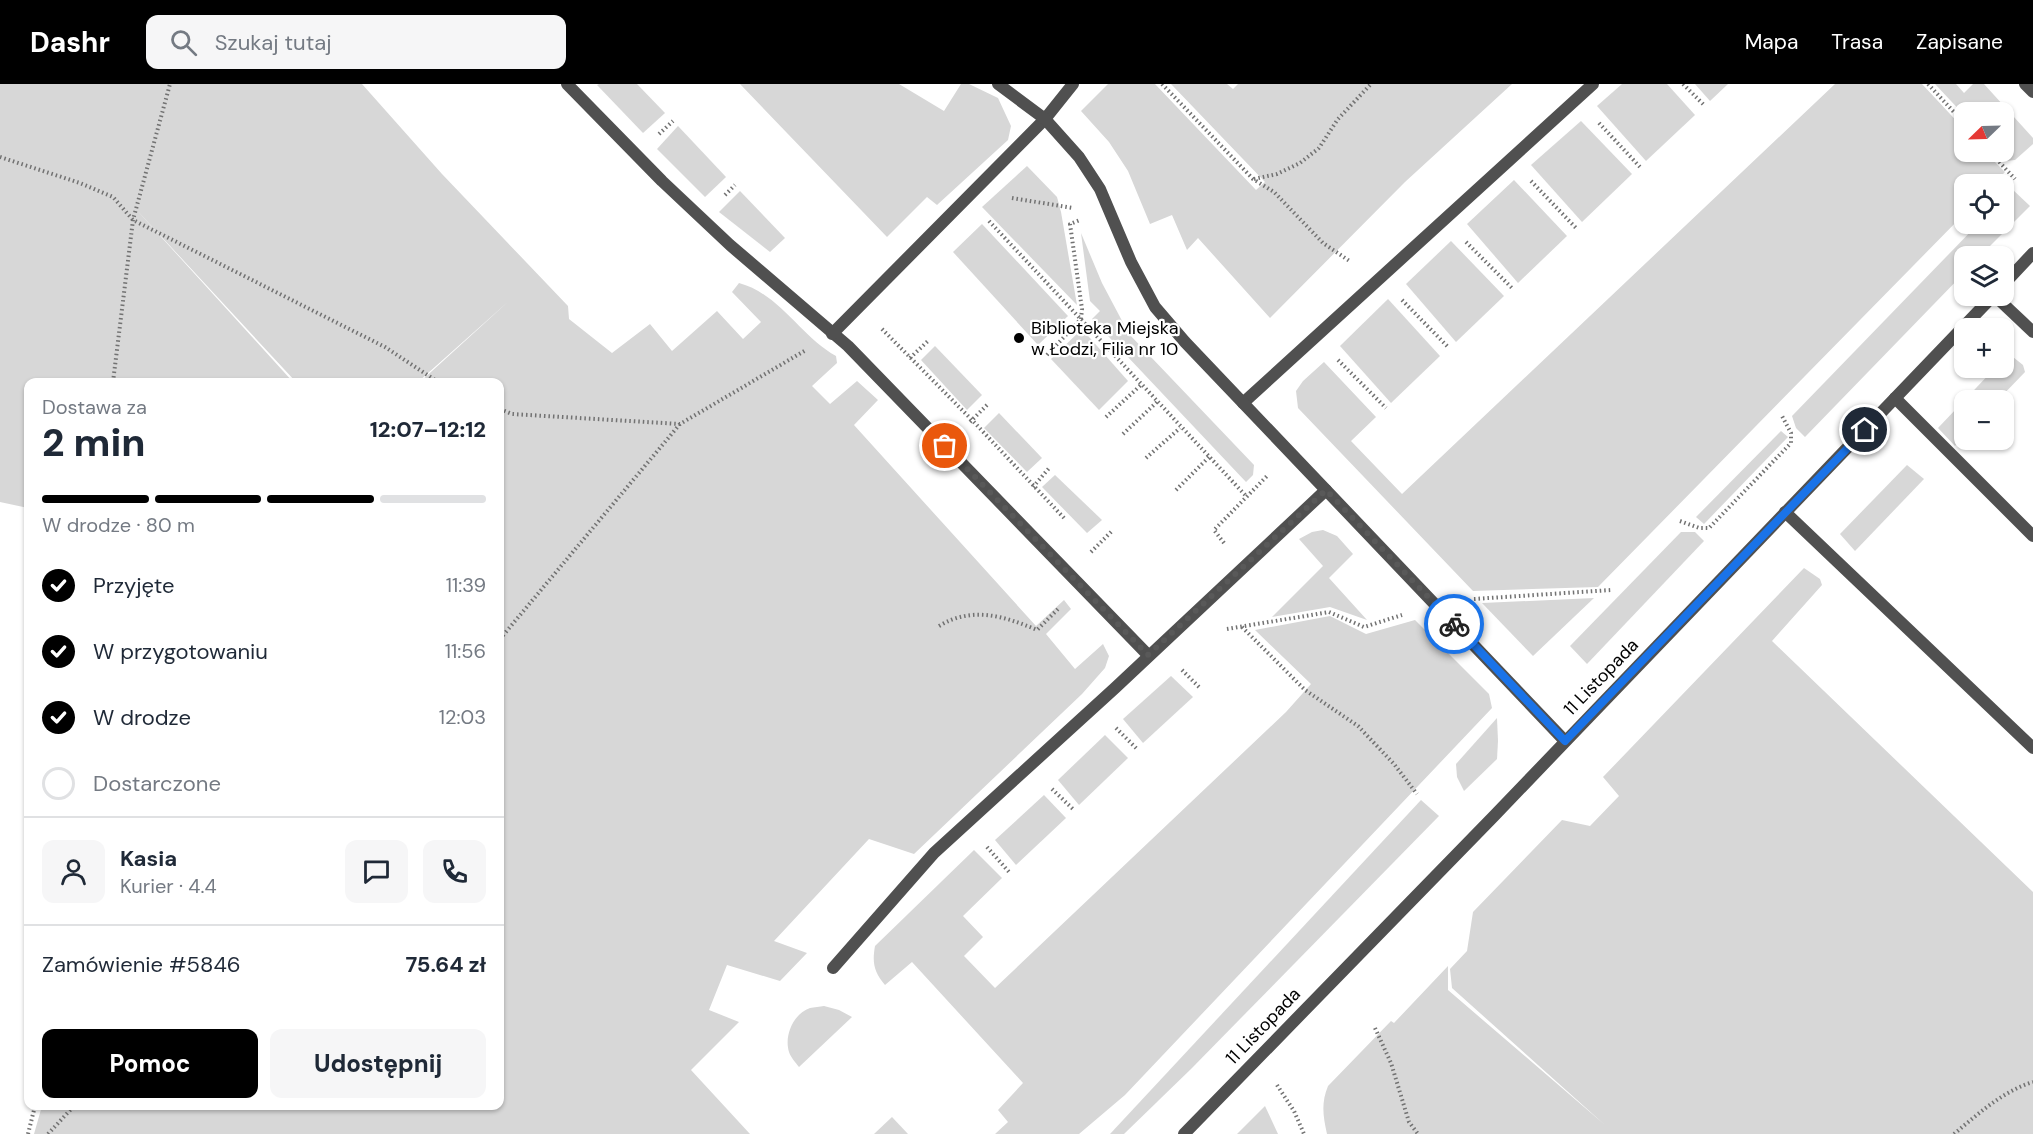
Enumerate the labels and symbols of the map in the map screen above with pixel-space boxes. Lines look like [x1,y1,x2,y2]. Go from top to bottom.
north arrow [1954,102,2014,162]
place label: Biblioteka Miejska w Łodzi, Filia nr 10 [1031,316,1179,361]
marker: Biblioteka Miejska w Łodzi, Filia nr 10 [1012,331,1026,345]
pin [1839,404,1890,455]
pin [919,420,970,471]
courier [1424,594,1484,654]
street label: 11 Listopada [1558,633,1644,721]
street label: 11 Listopada [1220,982,1306,1070]

